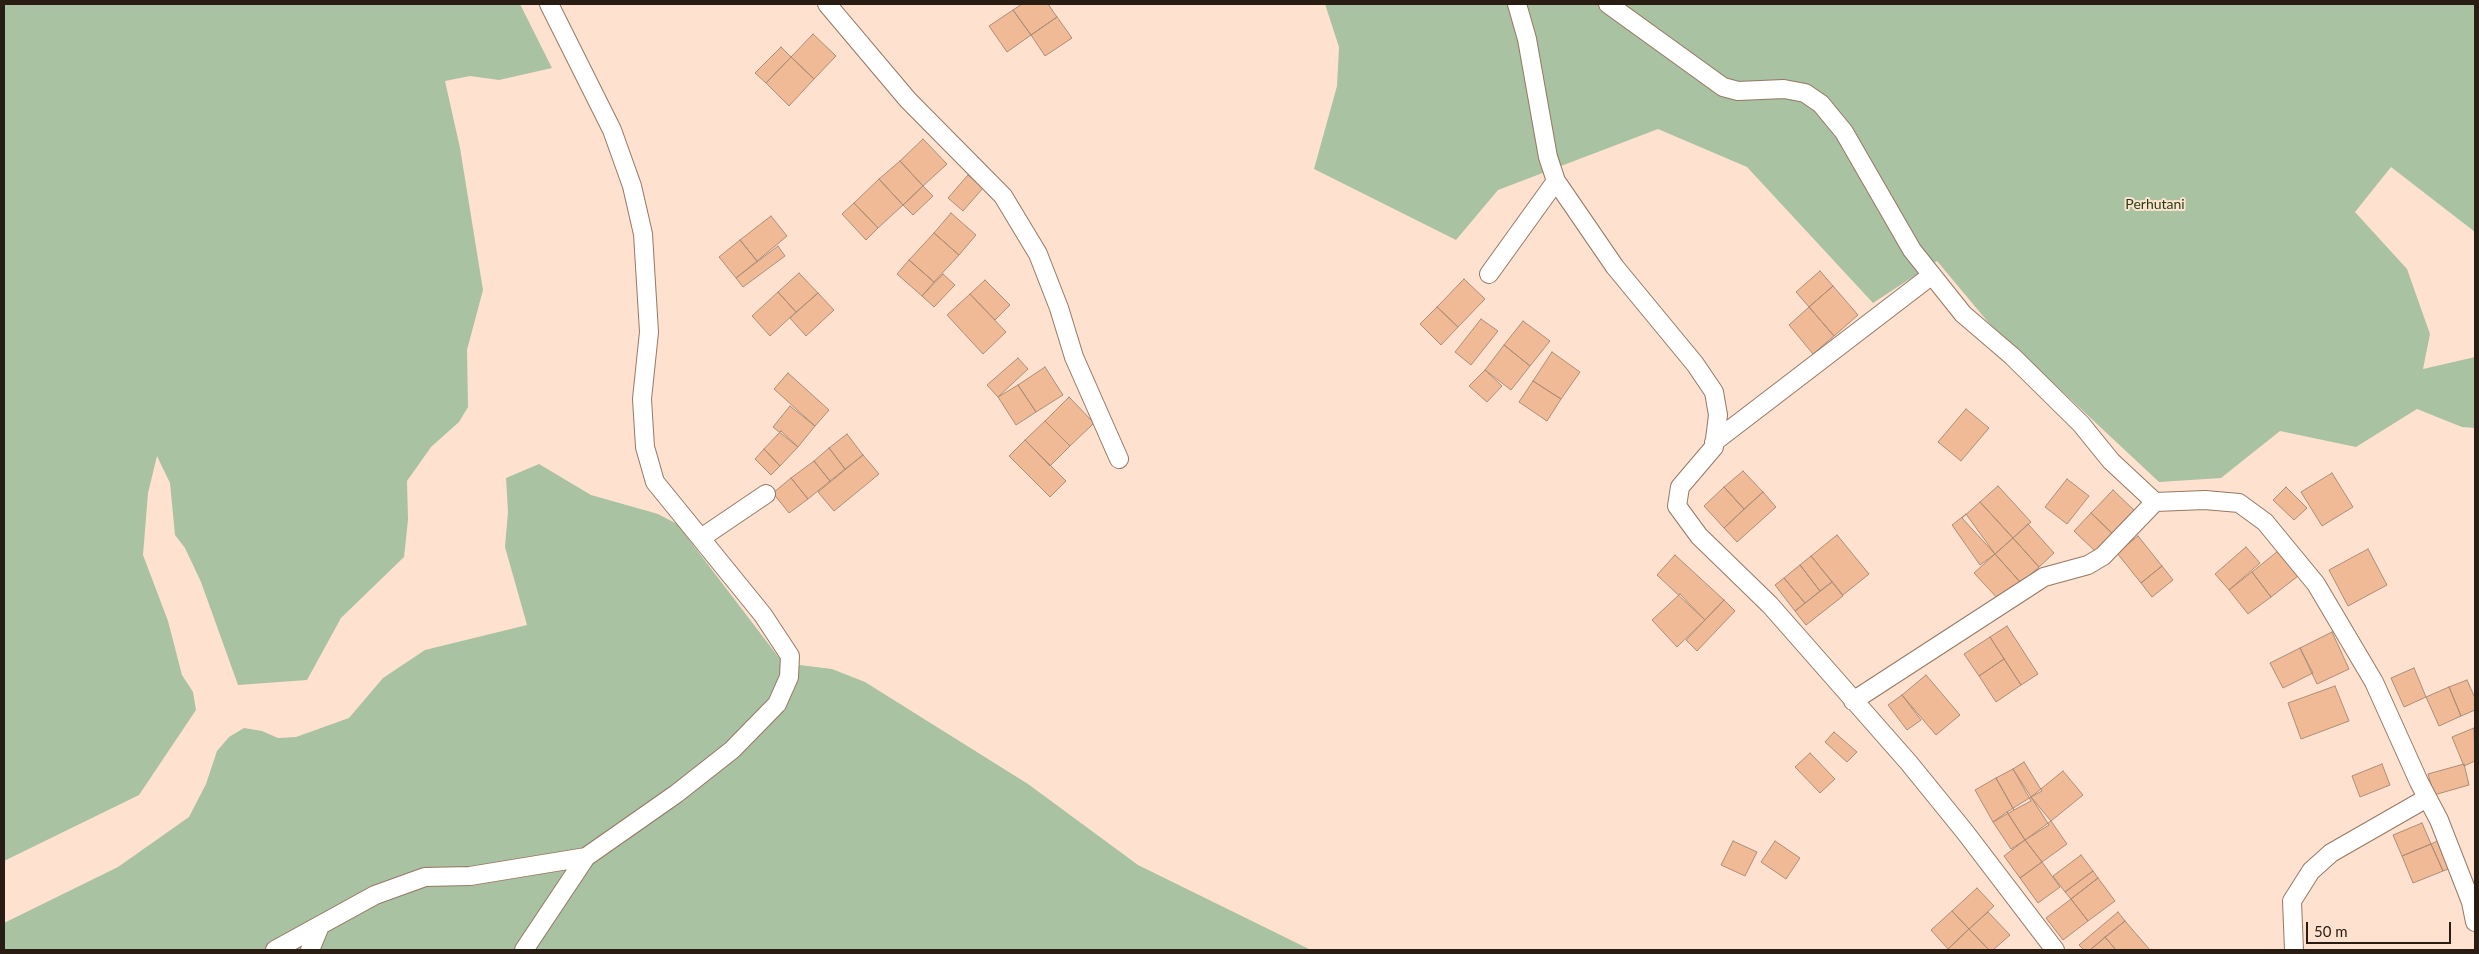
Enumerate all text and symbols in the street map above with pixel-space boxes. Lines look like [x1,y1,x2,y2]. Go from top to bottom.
park label: Perhutani [2125,196,2185,212]
scale bar [2309,912,2454,944]
text: 50 m [2314,922,2348,940]

